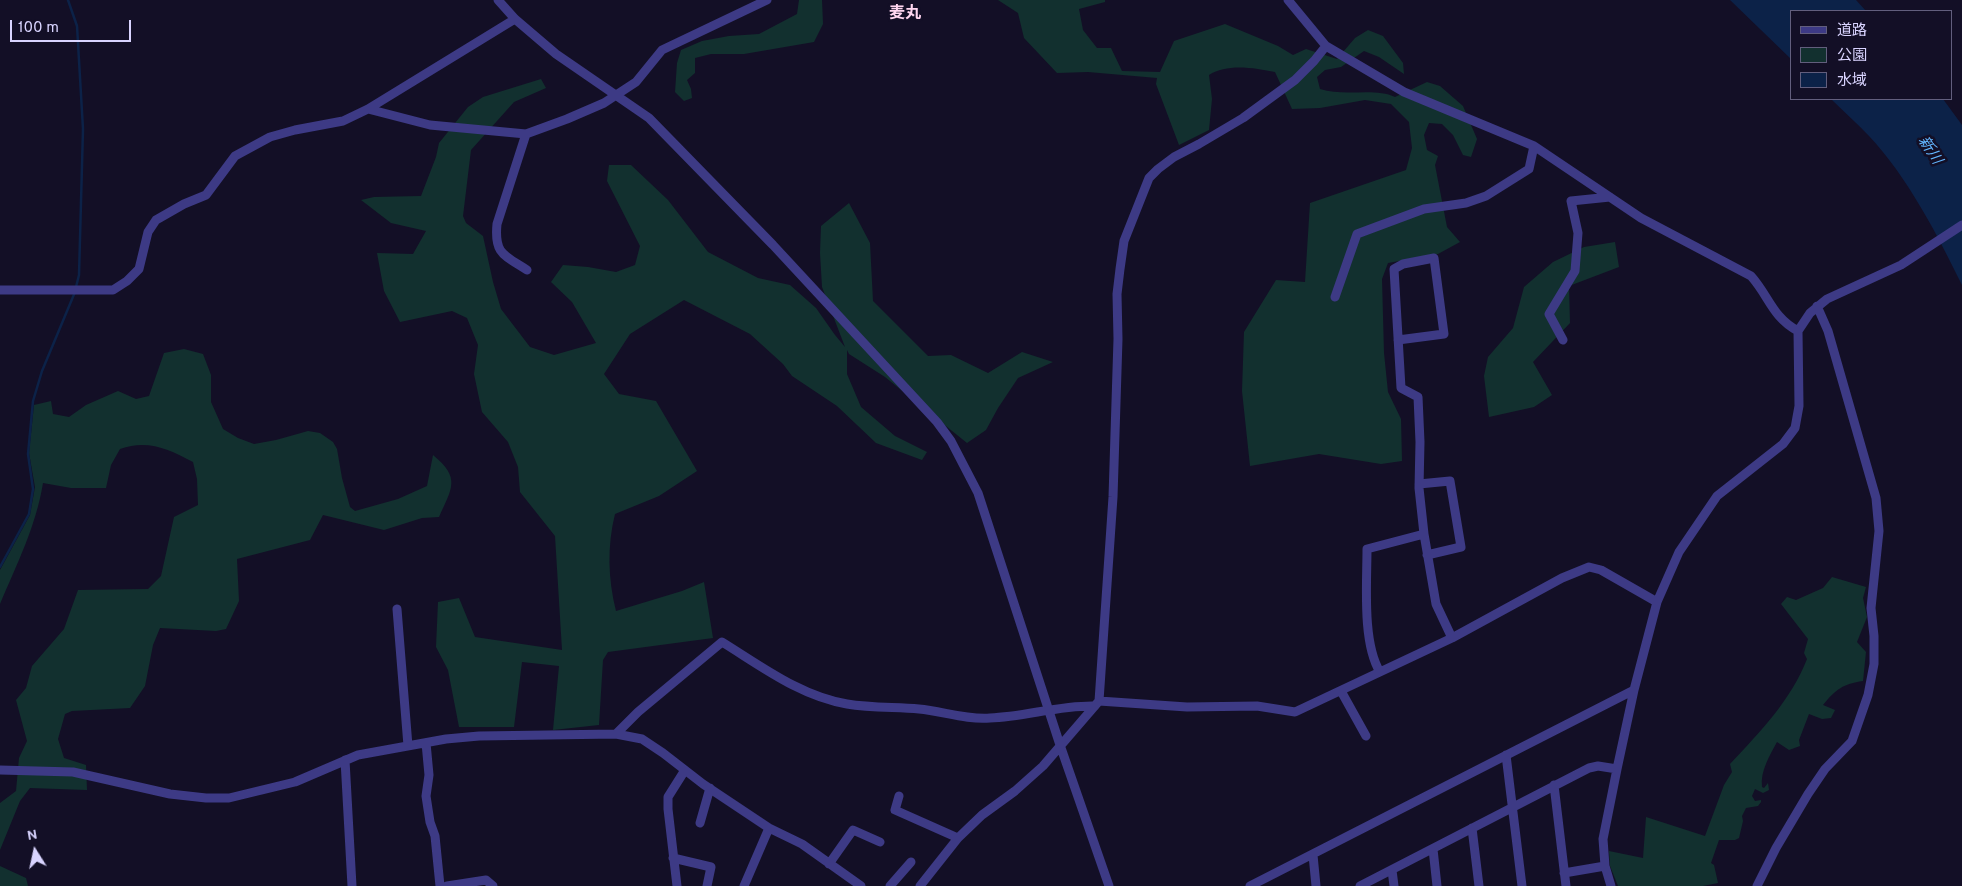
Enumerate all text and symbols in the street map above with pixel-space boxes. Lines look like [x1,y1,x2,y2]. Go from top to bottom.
district label: 麦丸 [889,5,921,25]
scale bar [12,10,134,42]
legend [1790,10,1952,100]
text: 100 m [18,19,59,38]
text: 道路 [1837,22,1867,41]
text: 公園 [1837,47,1867,66]
text: 水域 [1837,72,1867,91]
water label: 新川 [1913,134,1945,168]
north arrow [10,826,60,876]
text: N [26,826,39,845]

